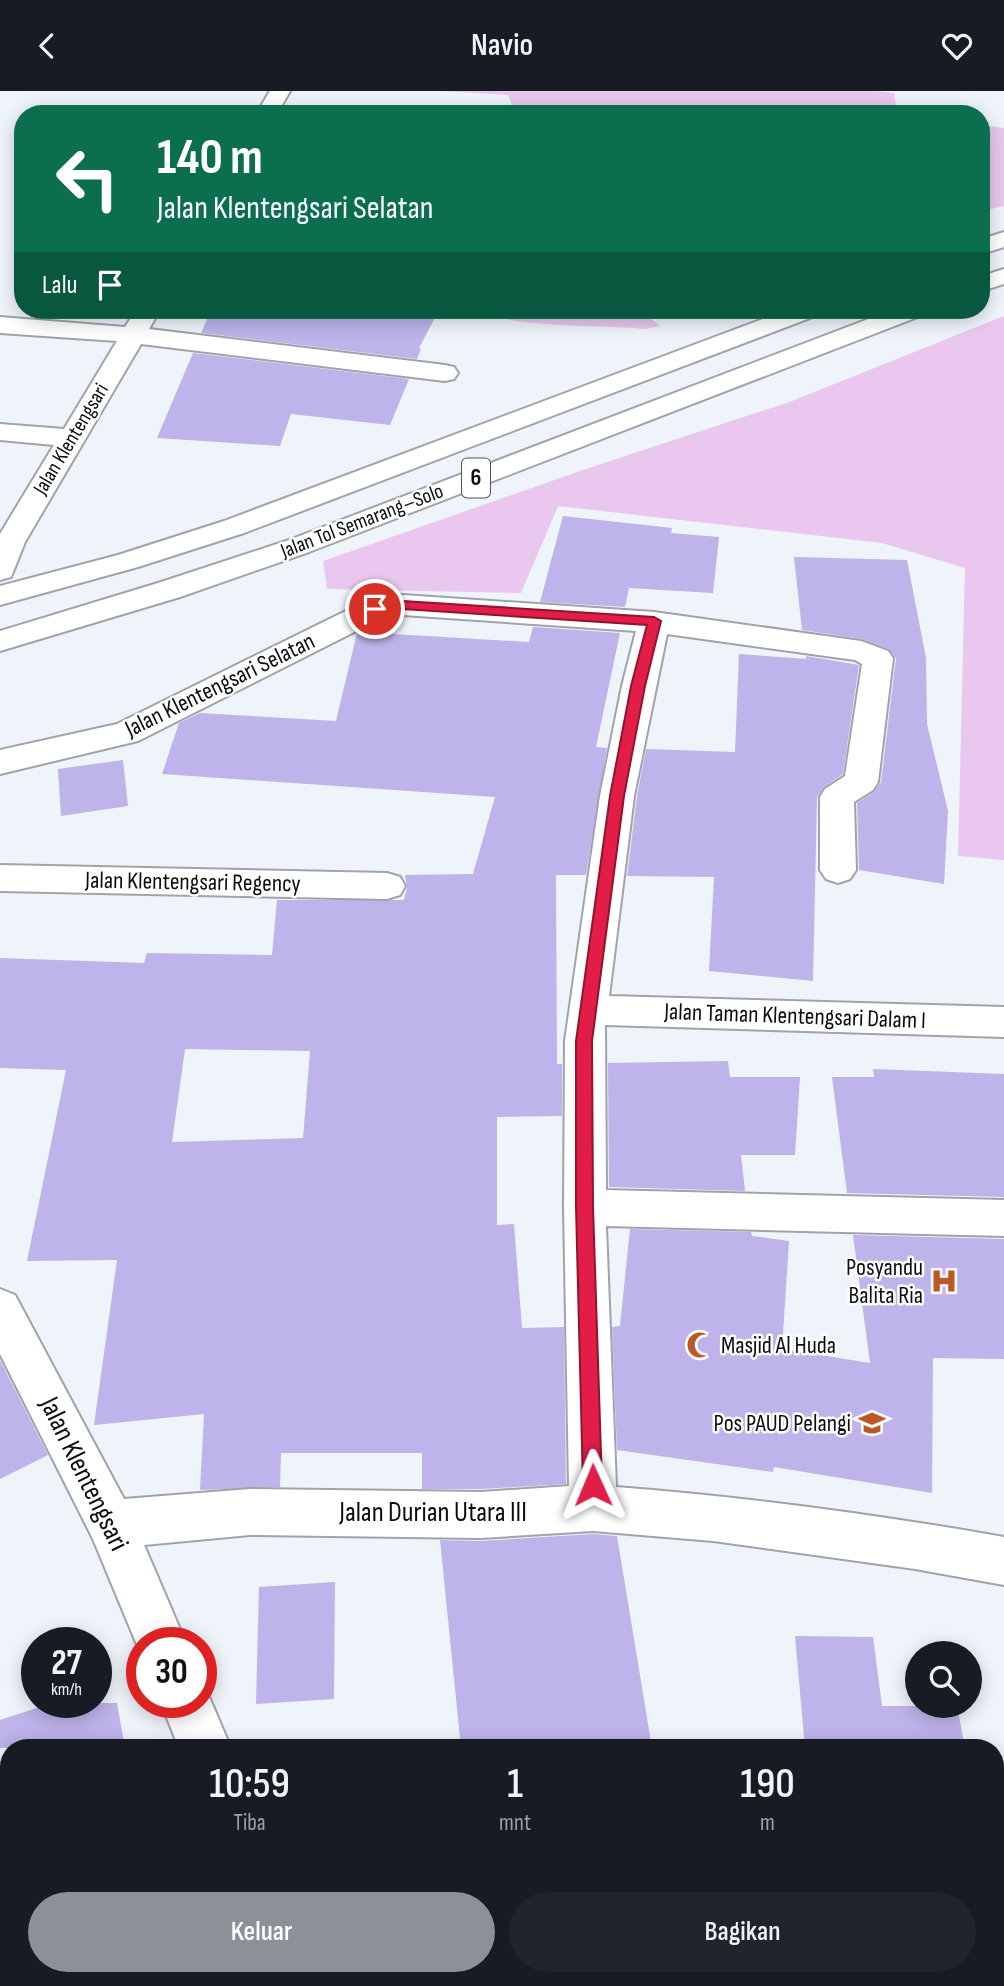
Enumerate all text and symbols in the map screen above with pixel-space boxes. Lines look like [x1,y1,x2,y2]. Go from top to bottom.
text: Navio [471,26,533,65]
icon: back [28,27,66,65]
icon: heart [938,27,976,65]
text: 140 m [157,129,263,188]
icon: left [42,133,133,224]
text: Jalan Klentengsari Selatan [157,189,433,228]
icon: arrive [91,266,129,304]
text: Lalu [42,270,77,301]
street label: Jalan Klentengsari [28,379,114,500]
road number: 6 [462,459,490,497]
street label: Jalan Tol Semarang–Solo [276,478,447,564]
pin [345,579,405,639]
icon: arrive [356,590,394,628]
street label: Jalan Klentengsari Selatan [120,627,320,744]
street label: Jalan Klentengsari Regency [84,866,301,898]
street label: Jalan Taman Klentengsari Dalam I [663,997,926,1035]
place label: Posyandu Balita Ria [846,1253,923,1310]
hospital icon: Posyandu Balita Ria [929,1266,959,1296]
mosque icon: Masjid Al Huda [685,1330,715,1360]
place label: Masjid Al Huda [721,1331,836,1360]
street label: Jalan Klentengsari [32,1391,135,1556]
school or university icon: Pos PAUD Pelangi [857,1408,887,1438]
place label: Pos PAUD Pelangi [714,1409,851,1438]
position arrow [556,1448,630,1522]
street label: Jalan Durian Utara III [338,1496,527,1529]
speed limit sign: 30 [126,1627,217,1718]
map controls [905,1641,982,1718]
button: search [905,1641,982,1718]
text: 27 [51,1642,82,1685]
text: km/h [51,1679,82,1700]
text: 10:59 [209,1759,290,1810]
text: 1 [507,1759,523,1810]
text: 190 [740,1759,795,1810]
text: Tiba [234,1809,266,1837]
text: mnt [499,1809,531,1837]
text: m [760,1809,775,1837]
button: Keluar [28,1892,495,1972]
button: Bagikan [509,1892,976,1972]

